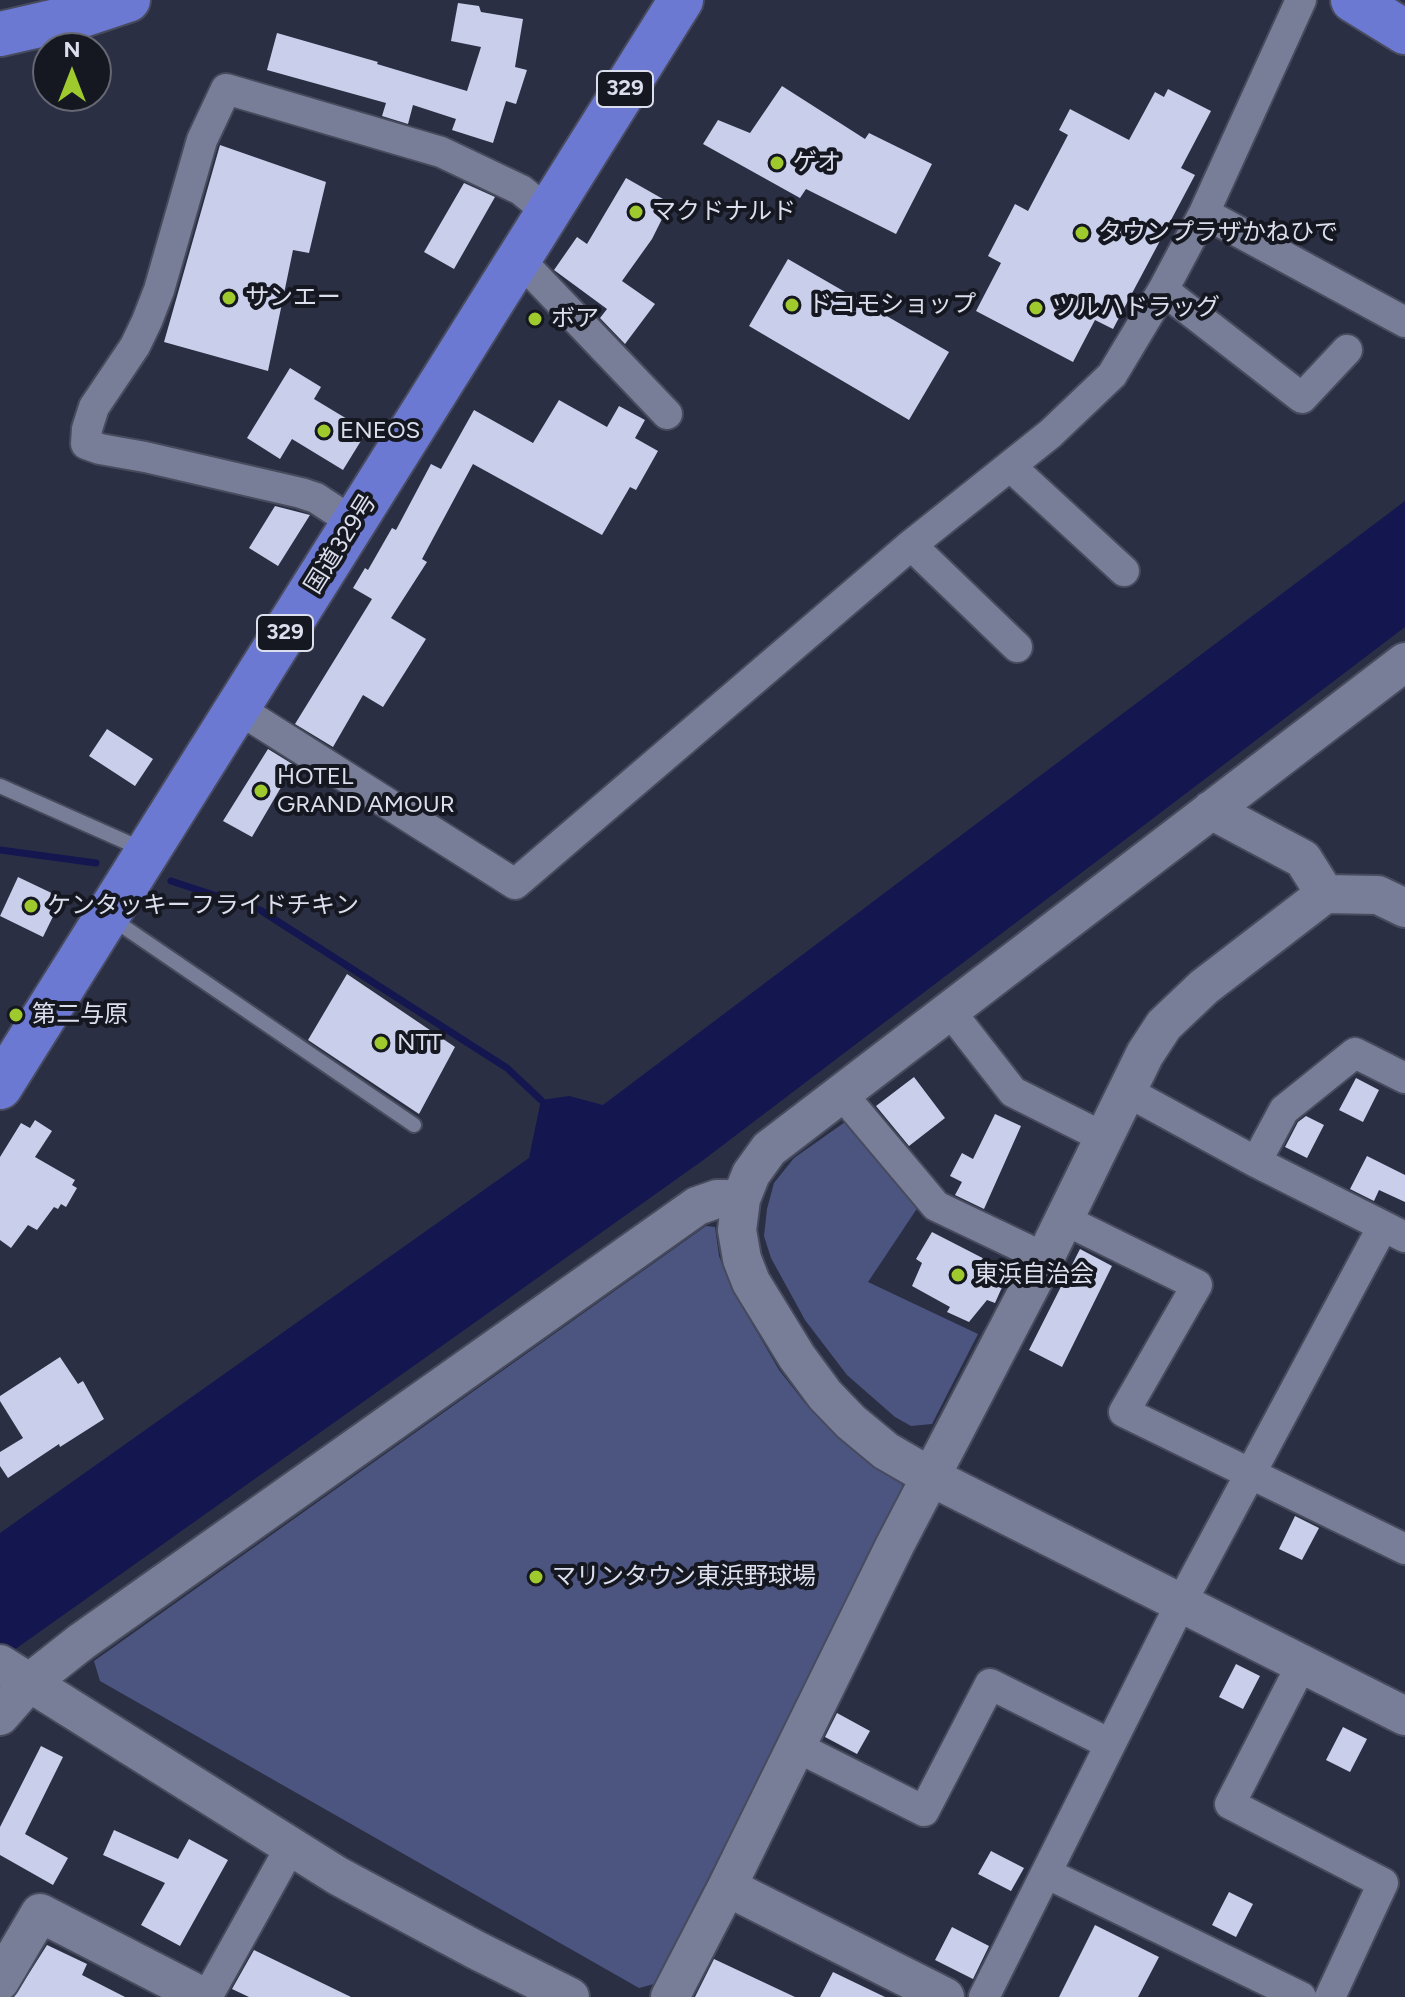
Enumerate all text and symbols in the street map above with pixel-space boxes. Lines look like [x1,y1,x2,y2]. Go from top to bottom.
north arrow [32,32,112,112]
text: N [63,36,81,63]
road number: 329 [597,71,653,107]
place label: ゲオ [793,149,841,177]
marker: ゲオ [768,154,786,172]
place label: マクドナルド [652,198,796,226]
marker: マクドナルド [627,203,645,221]
place label: タウンプラザかねひで [1098,219,1338,247]
marker: タウンプラザかねひで [1073,224,1091,242]
place label: サンエー [245,284,341,312]
marker: サンエー [220,289,238,307]
place label: ドコモショップ [808,291,976,319]
place label: ツルハドラッグ [1052,294,1220,322]
marker: ドコモショップ [783,296,801,314]
marker: ツルハドラッグ [1027,299,1045,317]
place label: ボア [551,305,599,333]
marker: ボア [526,310,544,328]
place label: ENEOS [340,417,420,445]
marker: ENEOS [315,422,333,440]
street label: 国道329号 [299,489,383,599]
road number: 329 [257,615,313,651]
place label: HOTEL GRAND AMOUR [277,763,455,819]
marker: HOTEL GRAND AMOUR [252,782,270,800]
place label: ケンタッキーフライドチキン [47,892,359,920]
marker: ケンタッキーフライドチキン [22,897,40,915]
place label: 第二与原 [32,1001,128,1029]
marker: 第二与原 [7,1006,25,1024]
place label: NTT [397,1029,442,1057]
marker: NTT [372,1034,390,1052]
place label: 東浜自治会 [974,1261,1094,1289]
marker: 東浜自治会 [949,1266,967,1284]
place label: マリンタウン東浜野球場 [552,1563,816,1591]
marker: マリンタウン東浜野球場 [527,1568,545,1586]

